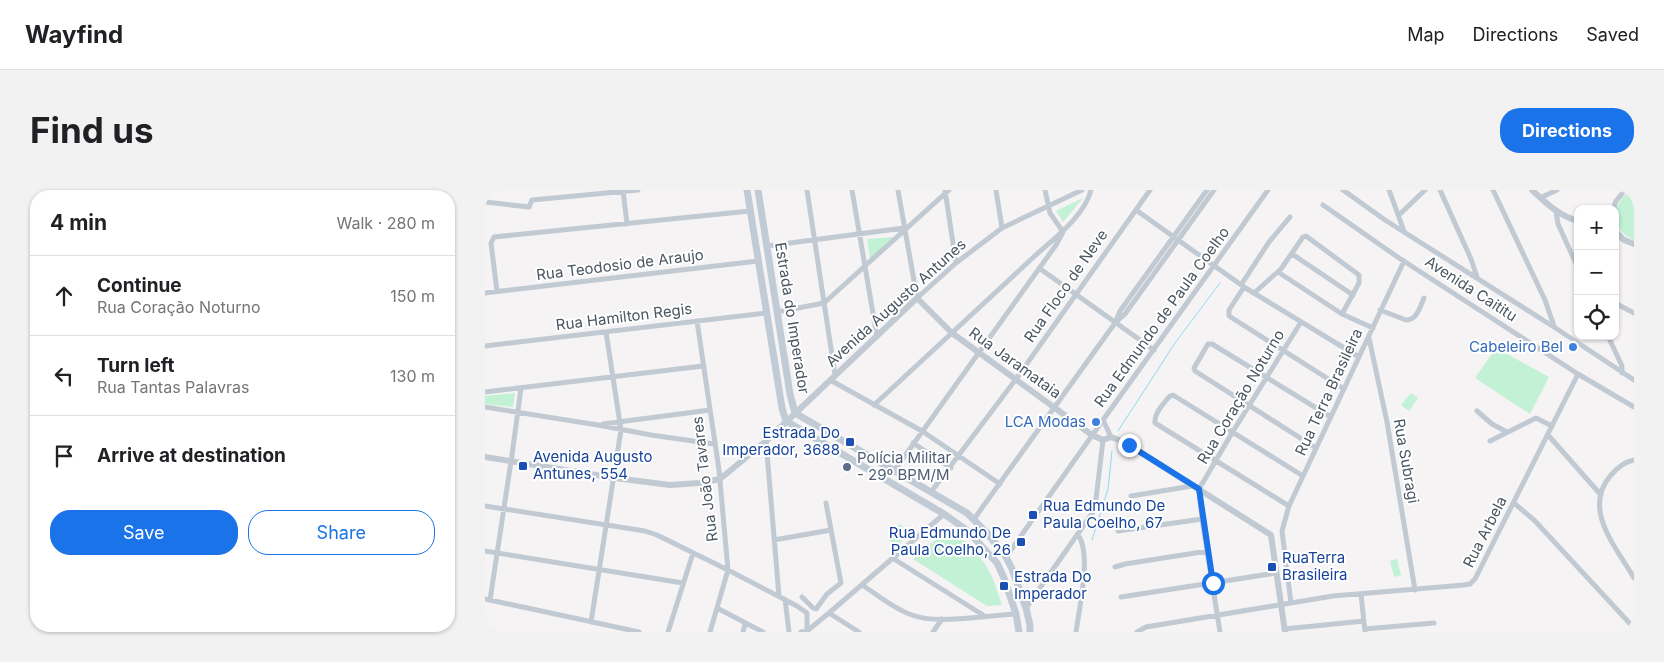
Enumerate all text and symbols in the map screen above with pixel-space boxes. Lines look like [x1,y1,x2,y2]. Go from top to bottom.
text: Wayfind [25,20,123,49]
text: Map [1407,24,1445,45]
text: Directions [1473,24,1558,45]
text: Saved [1586,24,1639,45]
button: Directions [1500,108,1634,153]
text: Find us [30,109,154,151]
map controls [1574,205,1619,340]
button: + [1574,205,1619,250]
text: 4 min [50,210,107,235]
text: Walk · 280 m [337,213,435,233]
street label: Rua Edmundo de Paula Coelho [1090,223,1233,411]
street label: Rua Floco de Neve [1020,226,1112,346]
street label: Avenida Augusto Antunes [822,235,970,371]
street label: Estrada do Imperador [771,241,814,395]
street label: Rua Teodosio de Araujo [535,245,705,284]
button: − [1574,250,1619,295]
street label: Avenida Caititu [1422,252,1521,325]
text: Continue [97,274,182,297]
icon: ahead [50,282,78,310]
text: 150 m [390,286,435,306]
button: locate [1574,295,1619,340]
text: Rua Coração Noturno [97,297,261,317]
street label: Rua Hamilton Regis [555,299,693,334]
street label: Rua Jaramataia [966,323,1065,402]
street label: Rua Terra Brasileira [1291,325,1366,458]
street label: Rua Coração Noturno [1193,326,1288,467]
place label: Cabeleiro Bel [1469,337,1563,356]
marker: Cabeleiro Bel [1567,341,1579,353]
text: Turn left [97,354,175,377]
icon: left [50,362,78,390]
text: 130 m [390,366,435,386]
text: Rua Tantas Palavras [97,377,249,397]
place label: LCA Modas [1005,412,1086,431]
street label: Rua João Tavares [687,415,722,543]
marker: LCA Modas [1090,416,1102,428]
street label: Rua Subragi [1390,417,1423,505]
place label: Estrada Do Imperador, 3688 [722,423,840,459]
route end [1118,434,1141,457]
marker: Estrada Do Imperador, 3688 [844,436,856,448]
icon: arrive [50,442,78,470]
text: Arrive at destination [97,444,286,467]
place label: Avenida Augusto Antunes, 554 [533,447,653,483]
place label: Polícia Militar - 29º BPM/M [857,448,951,484]
marker: Avenida Augusto Antunes, 554 [517,460,529,472]
marker: Polícia Militar - 29º BPM/M [841,461,853,473]
street label: Rua Arbela [1459,493,1511,571]
place label: Rua Edmundo De Paula Coelho, 67 [1043,496,1165,532]
marker: Rua Edmundo De Paula Coelho, 67 [1027,509,1039,521]
button: Save [50,510,238,555]
button: Share [248,510,435,555]
place label: Rua Edmundo De Paula Coelho, 26 [889,523,1011,559]
marker: Rua Edmundo De Paula Coelho, 26 [1015,536,1027,548]
place label: RuaTerra Brasileira [1282,548,1348,584]
marker: RuaTerra Brasileira [1266,561,1278,573]
place label: Estrada Do Imperador [1014,567,1092,603]
route start [1202,572,1225,595]
marker: Estrada Do Imperador [998,580,1010,592]

